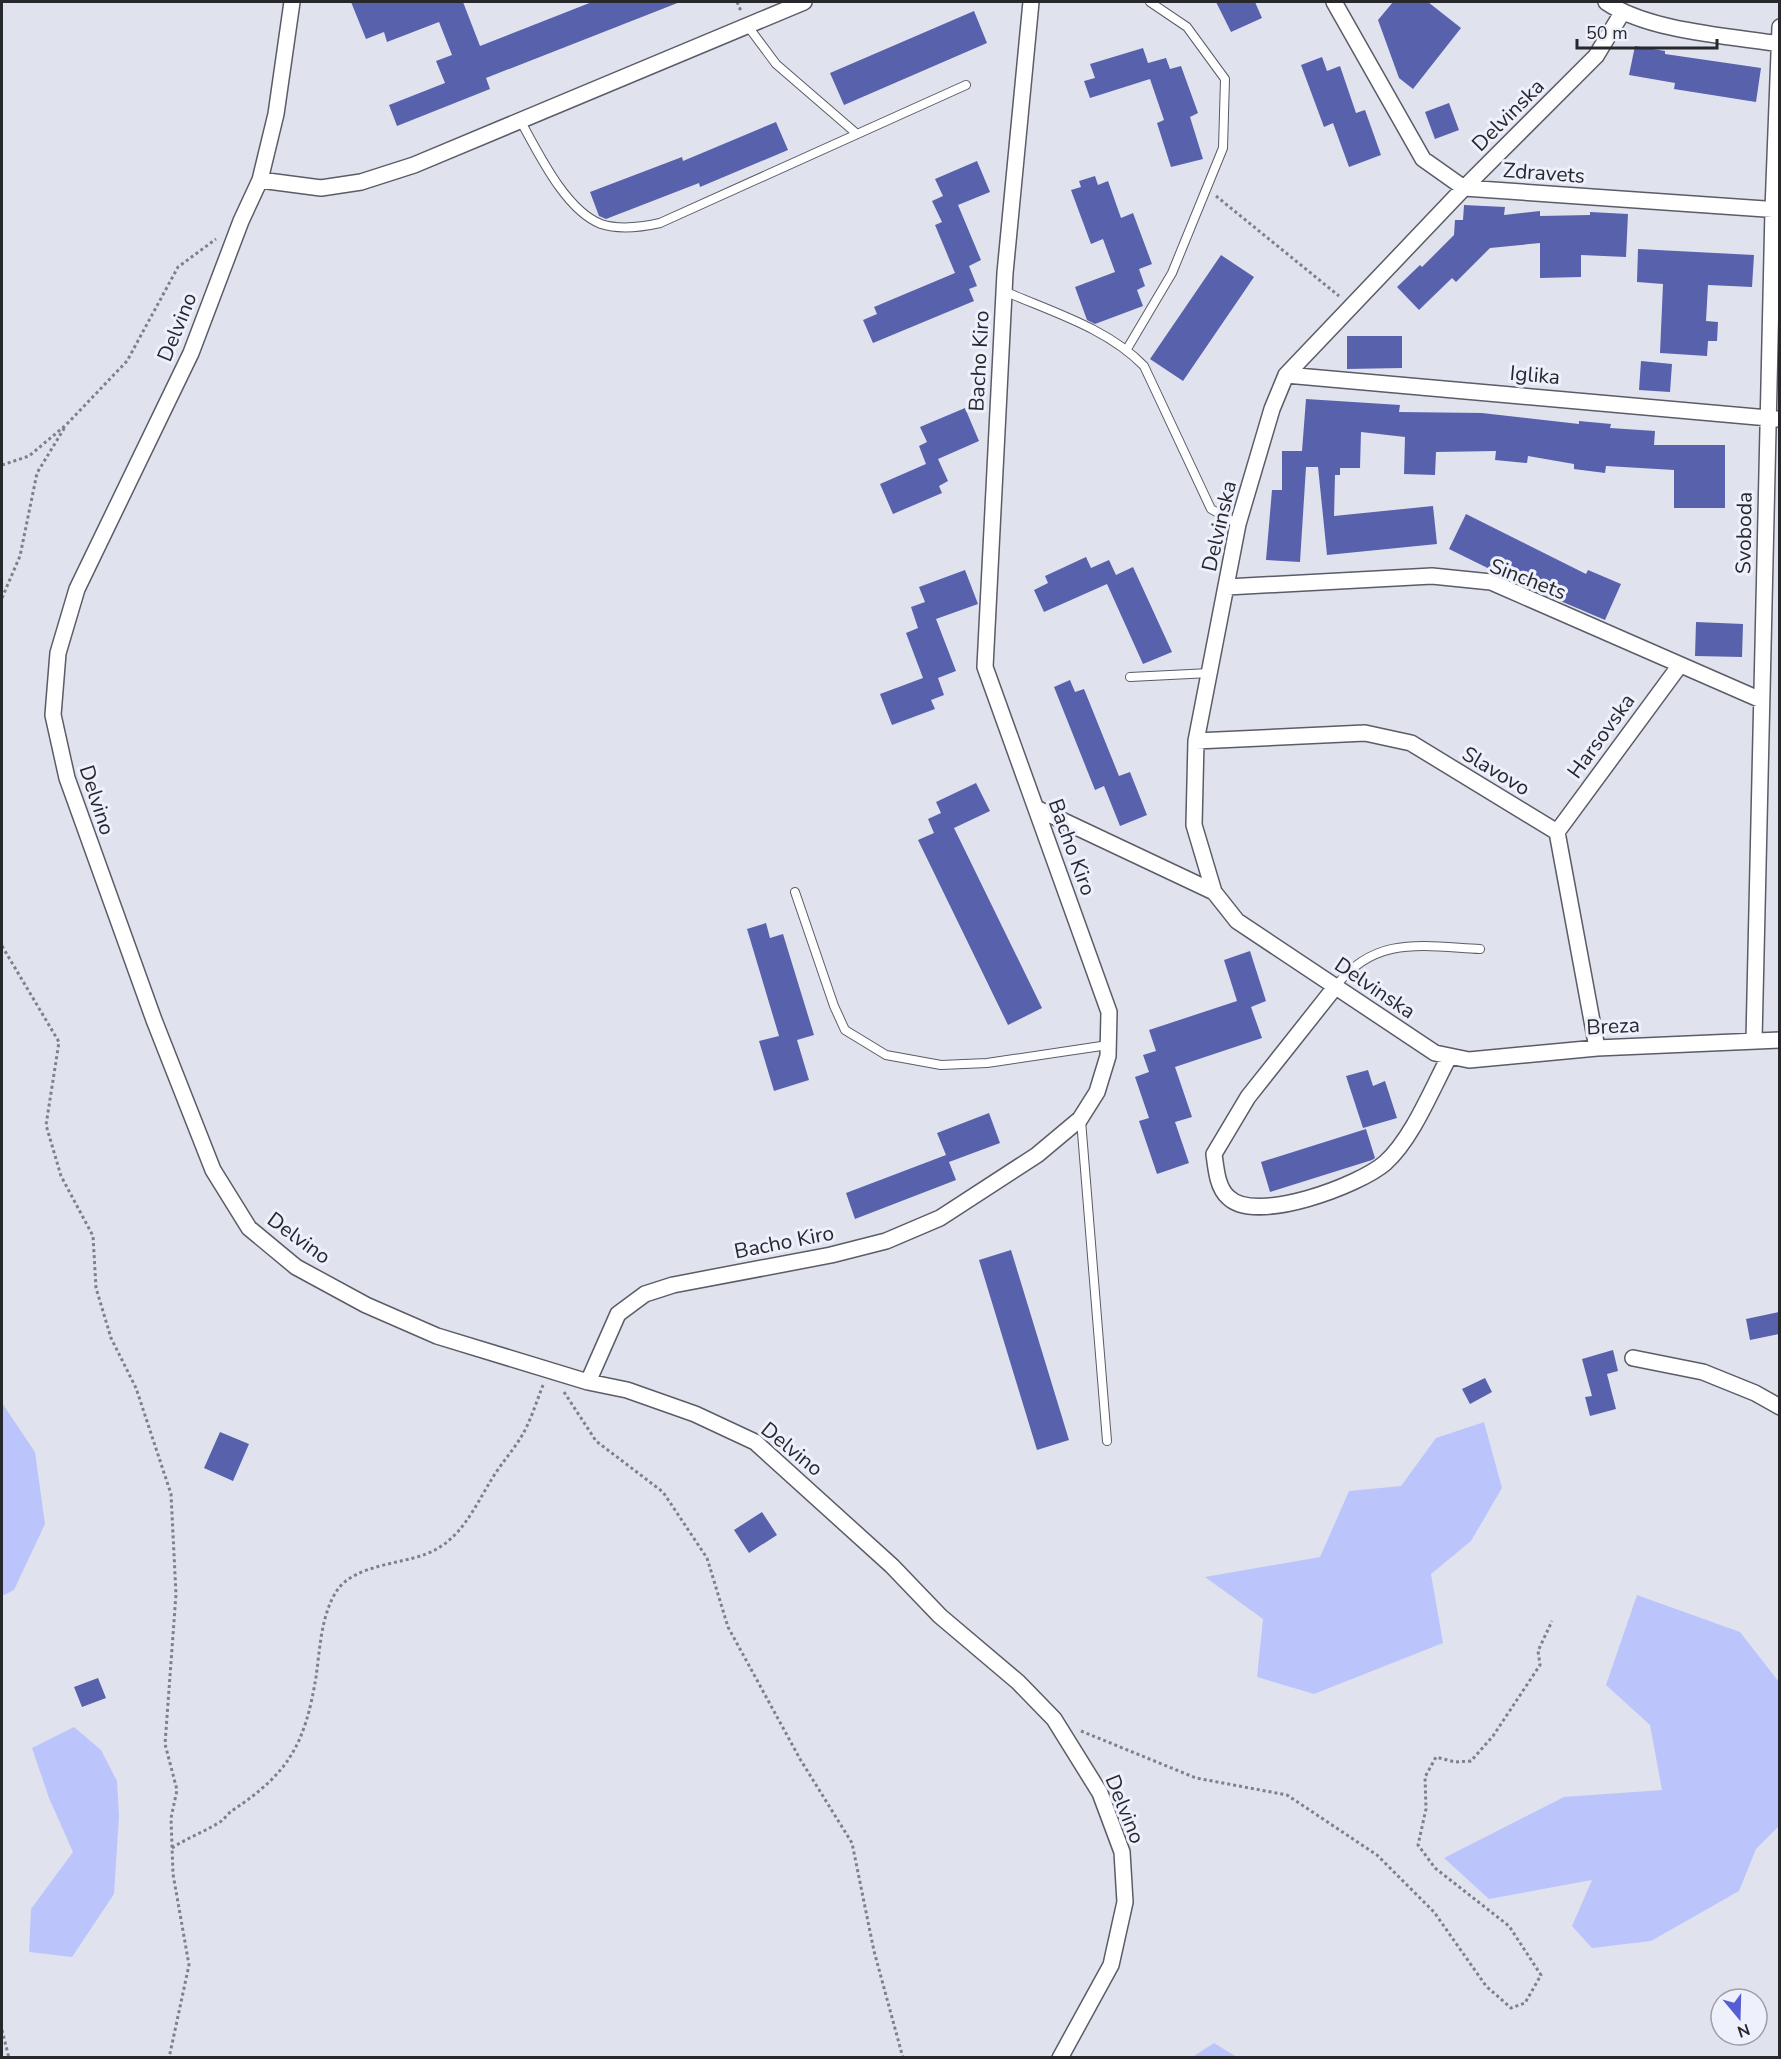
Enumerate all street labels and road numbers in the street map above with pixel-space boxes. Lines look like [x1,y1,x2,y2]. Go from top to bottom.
street label: Delvinska [1466,73,1550,157]
street label: Zdravets [1502,156,1586,190]
street label: Delvino [151,288,203,366]
street label: Bacho Kiro [962,310,996,412]
street label: Iglika [1509,359,1561,391]
street label: Delvinska [1195,478,1243,574]
street label: Svoboda [1729,492,1759,574]
street label: Sinchets [1486,552,1570,606]
street label: Harsovska [1561,688,1641,784]
street label: Slavovo [1457,740,1535,802]
street label: Delvino [73,761,121,839]
street label: Bacho Kiro [1042,795,1102,899]
street label: Delvinska [1329,951,1421,1025]
street label: Breza [1586,1011,1640,1041]
street label: Delvino [262,1206,336,1270]
street label: Bacho Kiro [732,1219,836,1265]
street label: Delvino [755,1415,829,1483]
street label: Delvino [1099,1770,1151,1848]

